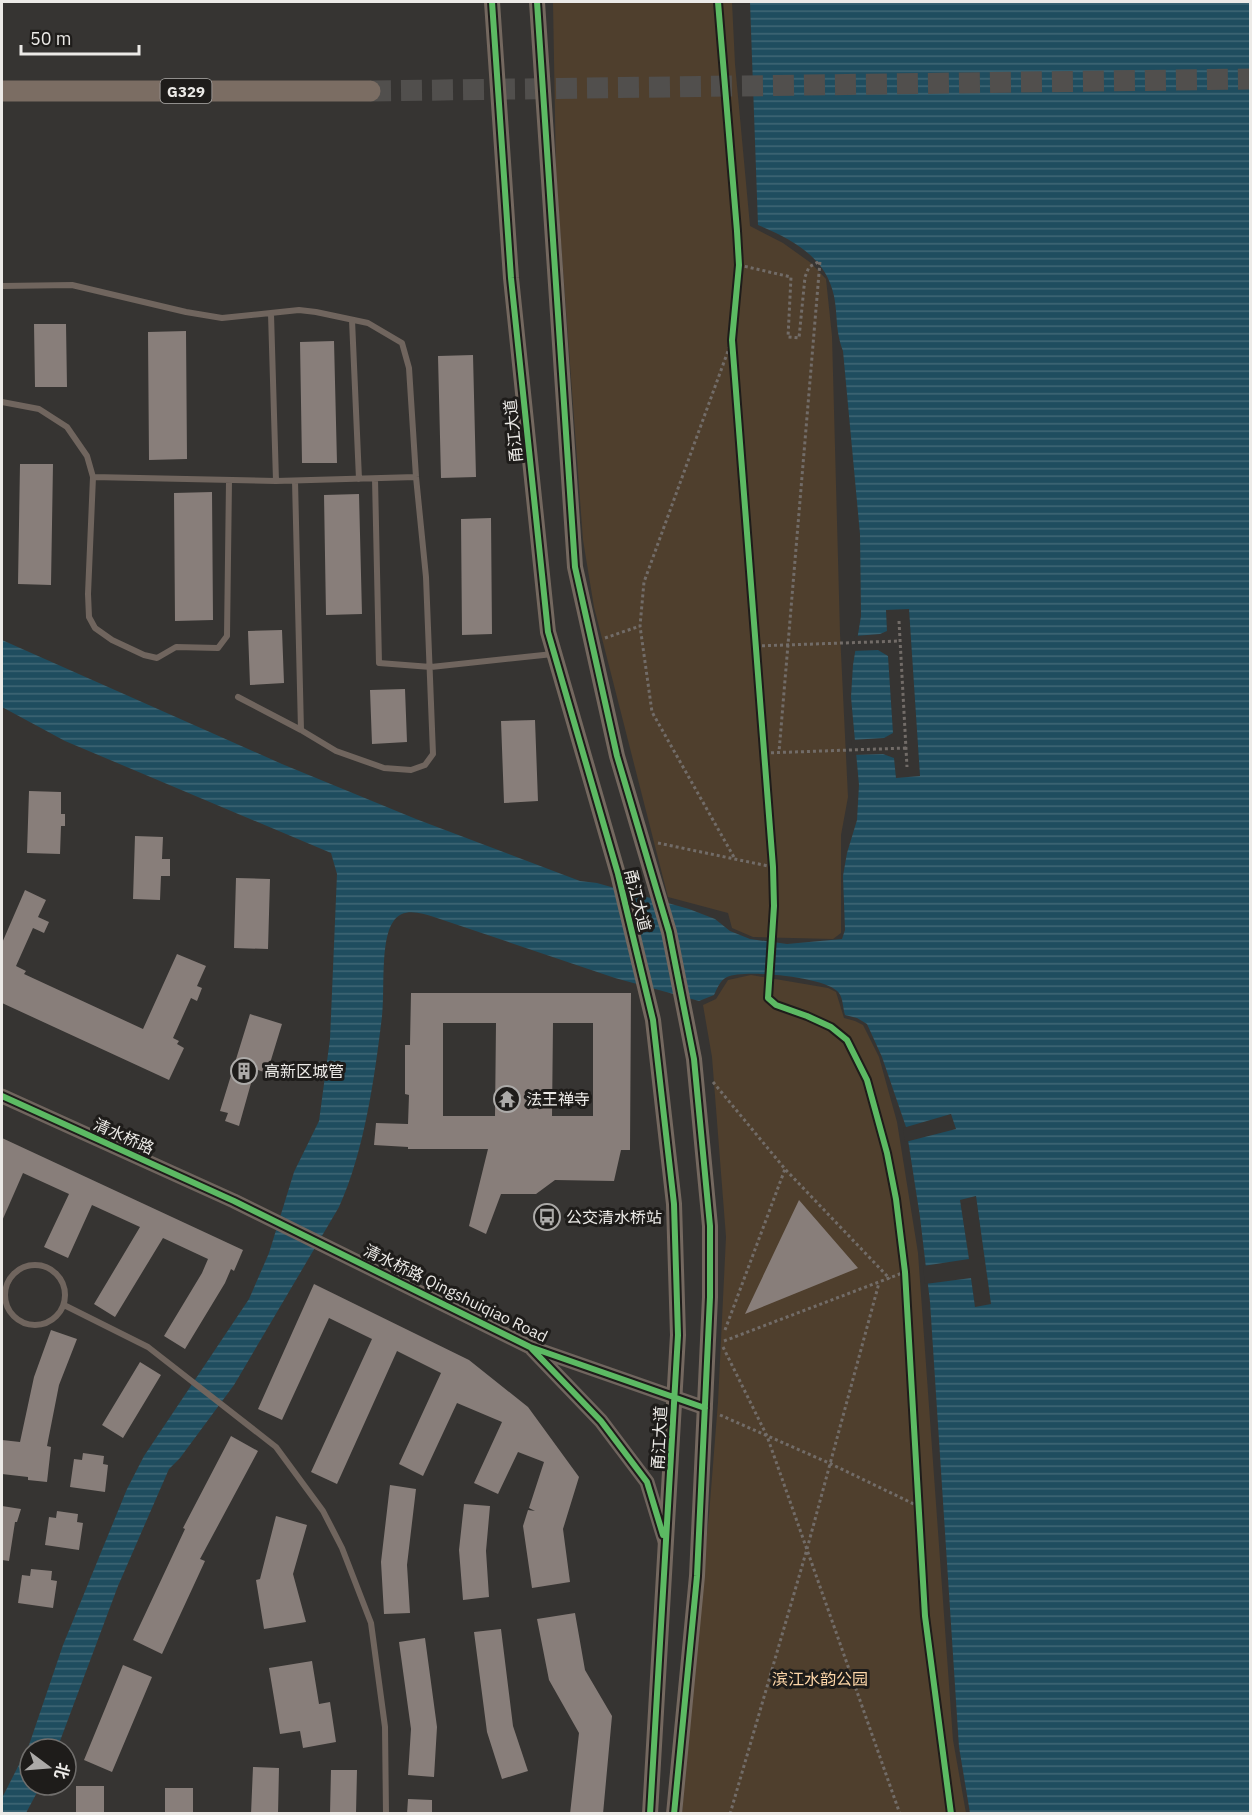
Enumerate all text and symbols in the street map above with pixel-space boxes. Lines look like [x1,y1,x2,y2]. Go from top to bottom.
scale bar [21,18,140,56]
text: 50 m [30,27,72,50]
road number: G329 [160,79,212,103]
street label: 甬江大道 [500,398,526,464]
street label: 甬江大道 [621,867,655,933]
building icon: 高新区城管 [229,1056,259,1086]
place label: 高新区城管 [264,1061,344,1081]
temple icon: 法王禅寺 [492,1084,522,1114]
place label: 法王禅寺 [526,1089,590,1109]
street label: 清水桥路 [91,1114,157,1158]
bus stop icon: 公交清水桥站 [532,1202,562,1232]
place label: 公交清水桥站 [566,1207,662,1227]
street label: 清水桥路 Qingshuiqiao Road [361,1240,551,1346]
street label: 甬江大道 [647,1406,671,1470]
park label: 滨江水韵公园 [772,1669,868,1689]
north arrow [18,1737,78,1797]
text: 北 [51,1761,74,1782]

